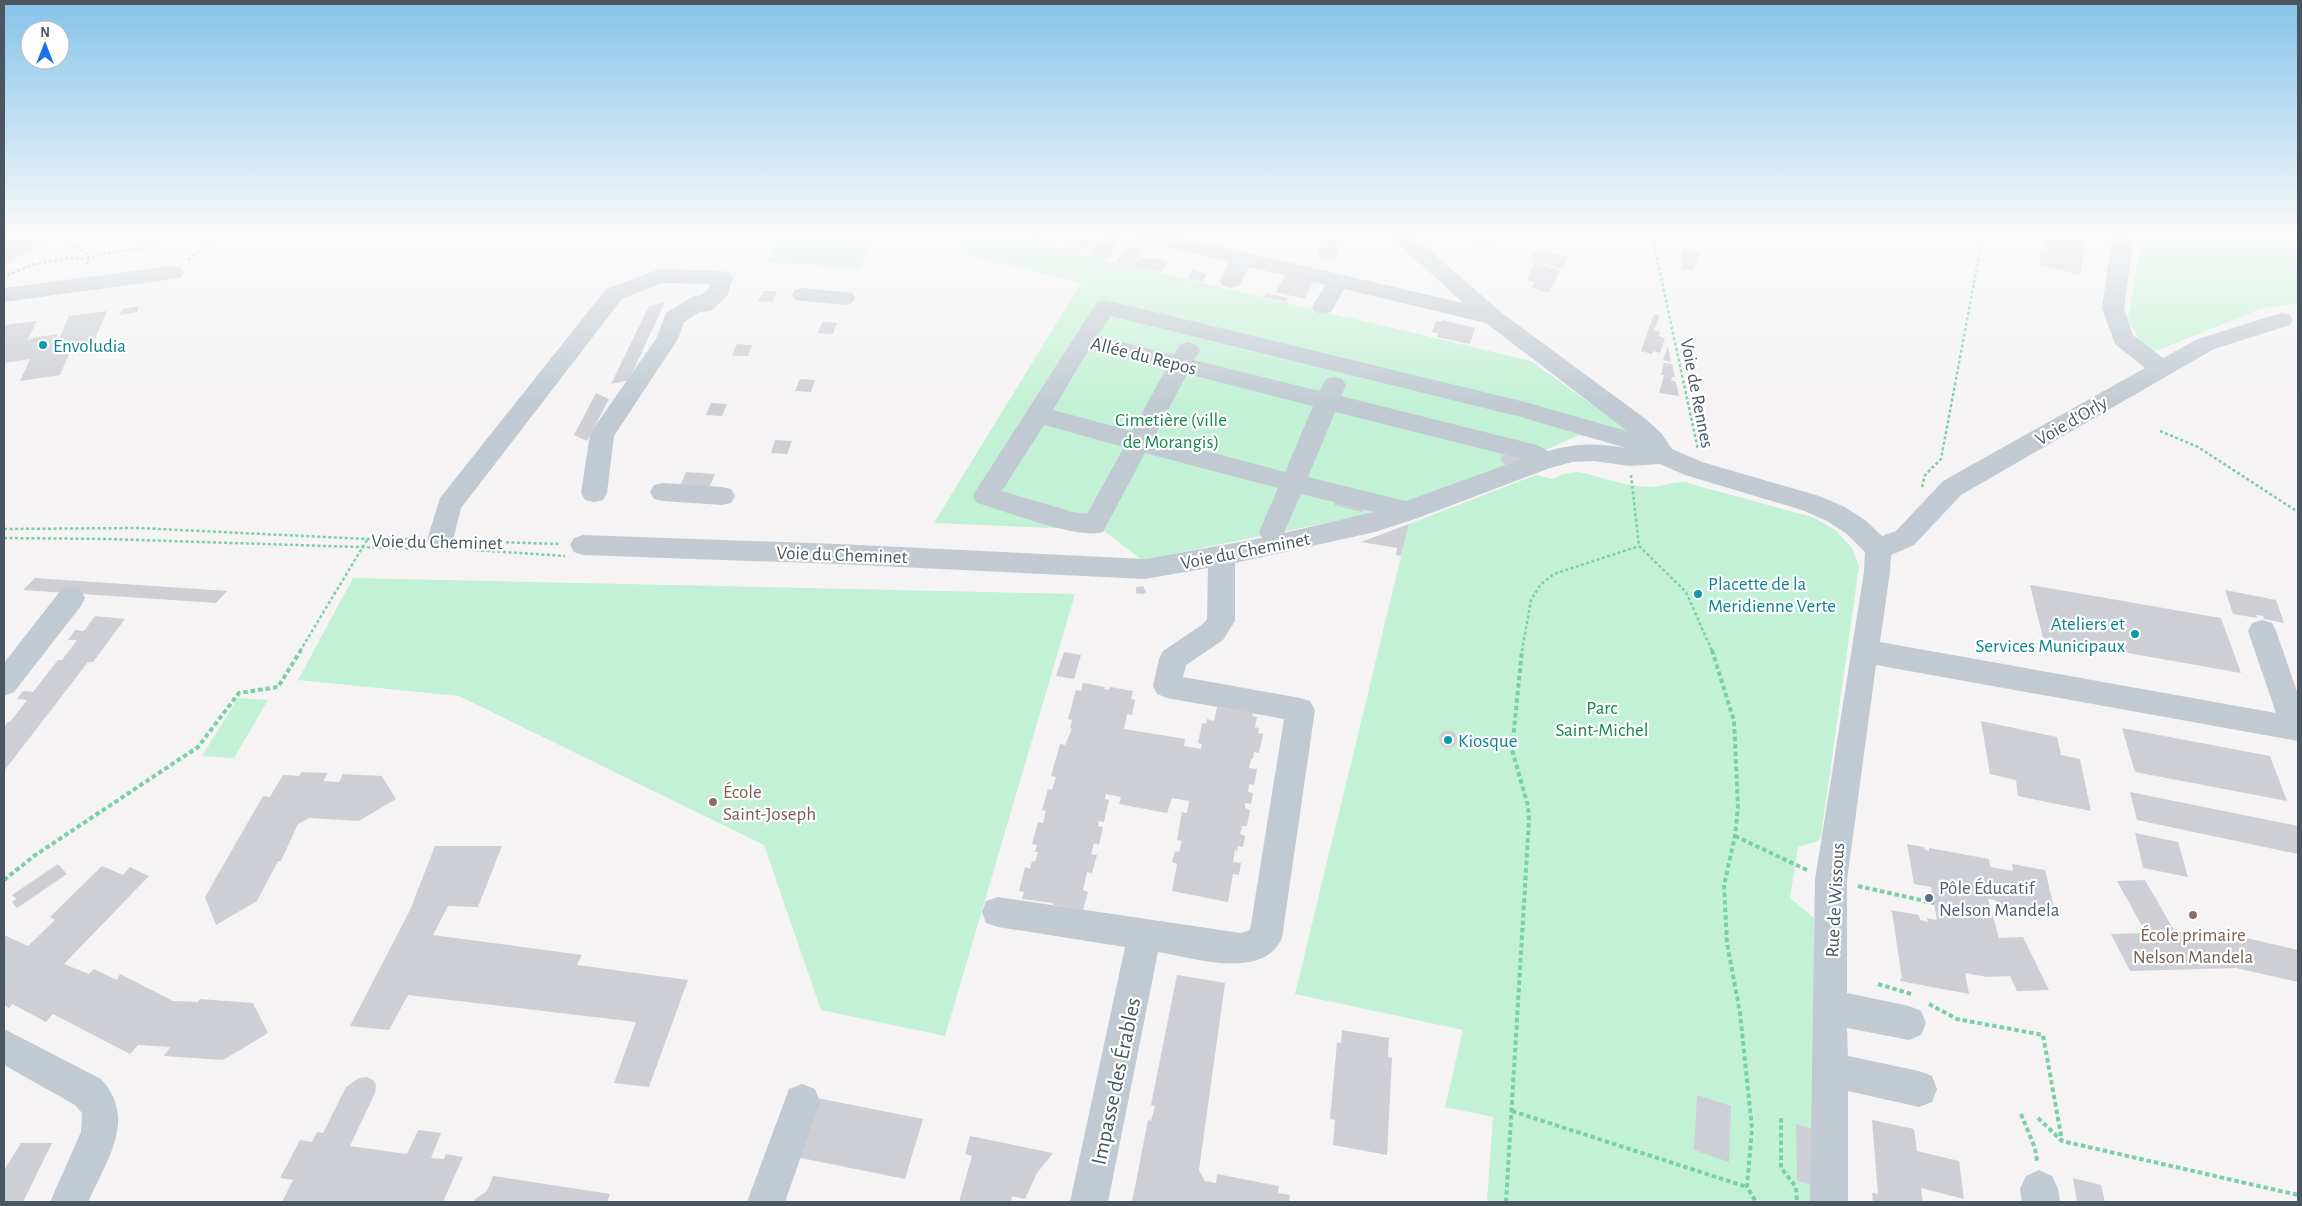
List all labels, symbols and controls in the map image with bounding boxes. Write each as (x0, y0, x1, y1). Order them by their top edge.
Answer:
north arrow (20, 20, 70, 70)
text: N (40, 26, 50, 40)
street label: Allée du Repos (1089, 334, 1198, 379)
place label: Envoludia (53, 337, 126, 356)
street label: Voie de Rennes (1677, 337, 1716, 450)
marker: Envoludia (37, 339, 49, 351)
street label: Voie d'Orly (2033, 393, 2111, 449)
park label: Cimetière (ville de Morangis) (1115, 411, 1227, 452)
street label: Voie du Cheminet (1179, 530, 1312, 573)
street label: Voie du Cheminet (371, 532, 503, 553)
street label: Voie du Cheminet (776, 544, 908, 567)
place label: Placette de la Meridienne Verte (1708, 575, 1836, 616)
marker: Placette de la Meridienne Verte (1692, 588, 1704, 600)
place label: Ateliers et Services Municipaux (1976, 615, 2125, 656)
marker: Ateliers et Services Municipaux (2129, 628, 2141, 640)
park label: Parc Saint-Michel (1555, 699, 1649, 740)
place label: Kiosque (1458, 732, 1517, 751)
marker: Kiosque (1442, 734, 1454, 746)
place label: École Saint-Joseph (723, 781, 816, 824)
marker: École Saint-Joseph (707, 796, 719, 808)
street label: Rue de Wissous (1823, 842, 1848, 958)
place label: Pôle Éducatif Nelson Mandela (1939, 877, 2060, 920)
marker: Pôle Éducatif Nelson Mandela (1923, 892, 1935, 904)
marker: École primaire Nelson Mandela (2187, 909, 2199, 921)
place label: École primaire Nelson Mandela (2133, 924, 2253, 967)
street label: Impasse des Érables (1087, 995, 1144, 1167)

